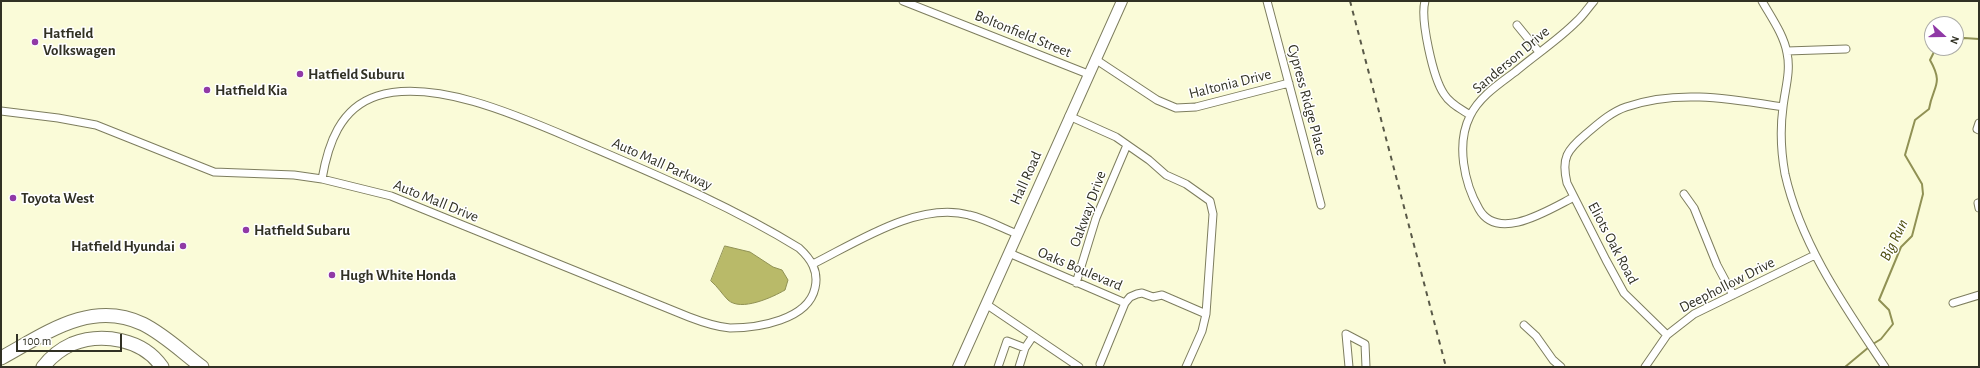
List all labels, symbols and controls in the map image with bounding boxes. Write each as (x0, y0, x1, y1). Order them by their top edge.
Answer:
street label: Boltonfield Street (972, 6, 1074, 62)
north arrow (1924, 16, 1964, 56)
street label: Sanderson Drive (1469, 23, 1553, 97)
place label: Hatfield Volkswagen (43, 24, 116, 59)
text: N (1948, 35, 1961, 46)
marker: Hatfield Volkswagen (30, 37, 40, 47)
street label: Cypress Ridge Place (1284, 42, 1330, 158)
place label: Hatfield Suburu (308, 65, 405, 83)
street label: Haltonia Drive (1187, 65, 1273, 103)
marker: Hatfield Suburu (295, 69, 305, 79)
place label: Hatfield Kia (215, 81, 287, 99)
marker: Hatfield Kia (202, 85, 212, 95)
street label: Auto Mall Parkway (609, 134, 715, 194)
street label: Hall Road (1006, 148, 1046, 208)
street label: Oakway Drive (1066, 168, 1110, 250)
street label: Auto Mall Drive (391, 176, 481, 226)
place label: Toyota West (21, 189, 94, 207)
marker: Toyota West (8, 193, 18, 203)
street label: Eliots Oak Road (1584, 199, 1642, 287)
water label: Big Run (1876, 216, 1912, 264)
place label: Hatfield Subaru (254, 221, 350, 239)
marker: Hatfield Subaru (241, 225, 251, 235)
place label: Hatfield Hyundai (71, 237, 175, 255)
marker: Hatfield Hyundai (178, 241, 188, 251)
street label: Oaks Boulevard (1035, 243, 1125, 295)
street label: Deephollow Drive (1676, 253, 1778, 317)
place label: Hugh White Honda (340, 266, 456, 284)
marker: Hugh White Honda (327, 270, 337, 280)
scale bar (18, 326, 124, 352)
text: 100 m (23, 335, 51, 347)

